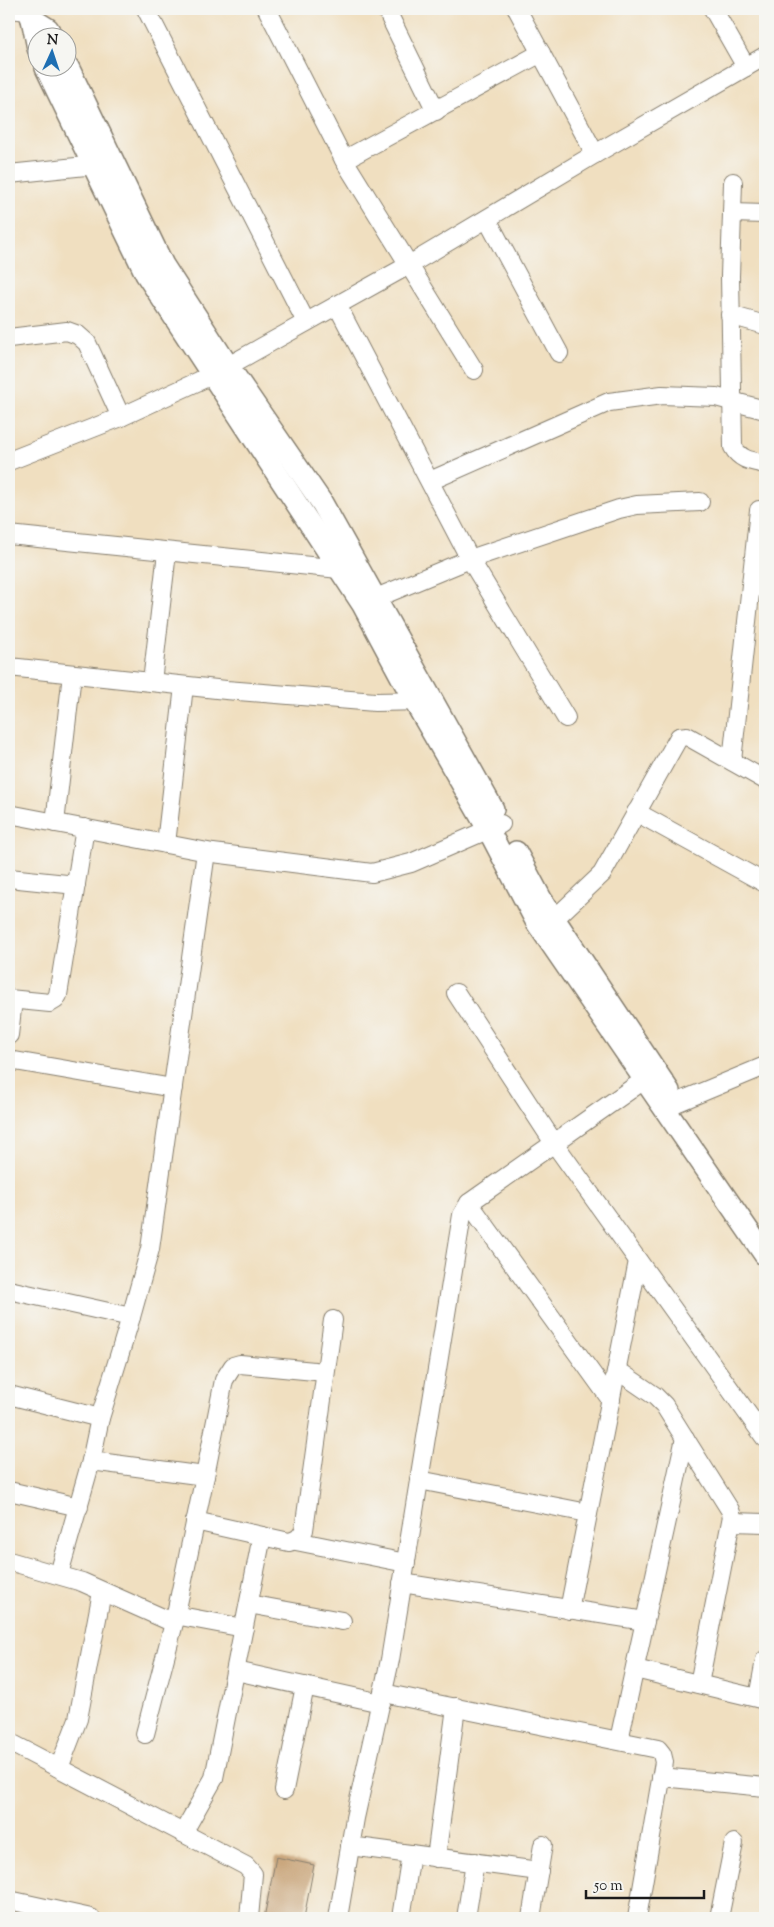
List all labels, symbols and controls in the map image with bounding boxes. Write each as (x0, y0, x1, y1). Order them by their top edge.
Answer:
north arrow (28, 28, 78, 78)
text: N (46, 31, 59, 51)
scale bar (586, 1867, 704, 1899)
text: 50 m (593, 1876, 623, 1897)

